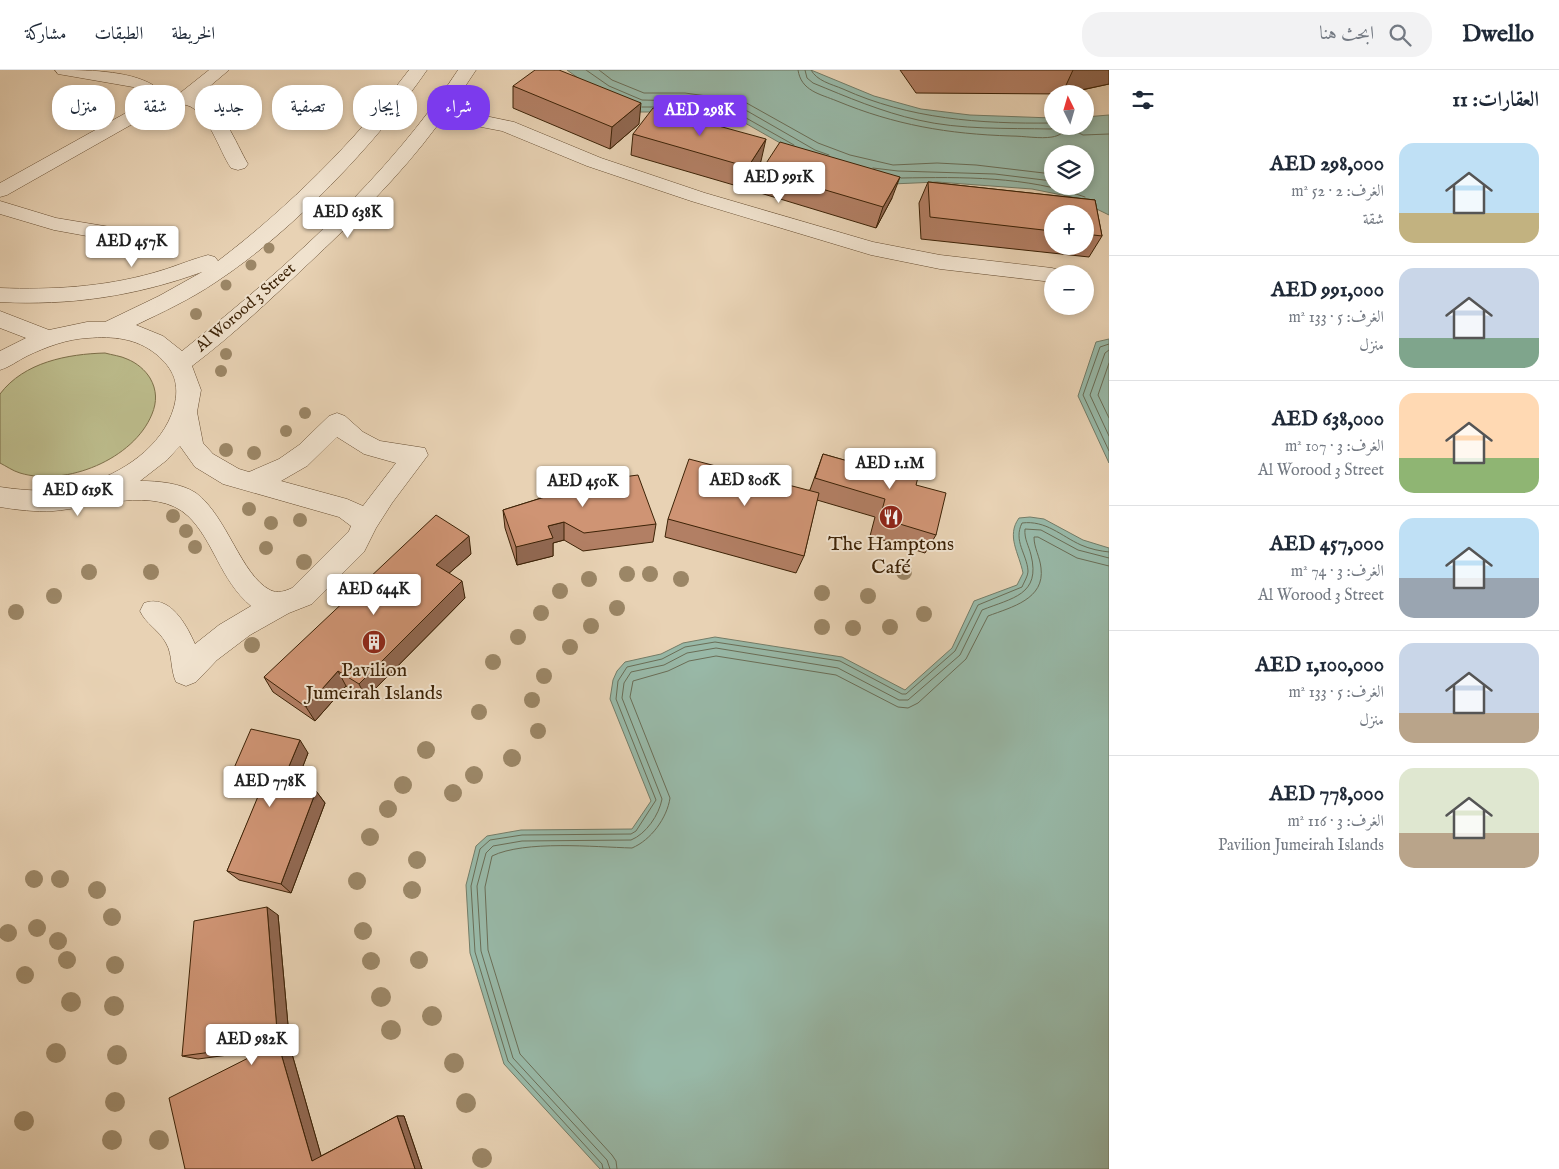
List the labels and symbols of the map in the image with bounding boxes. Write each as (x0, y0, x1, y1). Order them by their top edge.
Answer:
north arrow (1044, 85, 1094, 135)
pin: AED 298K (648, 94, 752, 137)
pin: AED 991K (727, 162, 831, 204)
pin: AED 638K (296, 196, 400, 239)
pin: AED 457K (80, 226, 184, 268)
street label: Al Worood 3 Street (191, 259, 301, 358)
pin: AED 1.1M (838, 448, 942, 490)
pin: AED 806K (693, 464, 797, 507)
pin: AED 450K (531, 466, 635, 508)
pin: AED 619K (26, 474, 130, 517)
restaurant icon: The Hamptons Café (878, 504, 904, 530)
place label: The Hamptons Café (828, 532, 954, 580)
pin: AED 644K (322, 574, 426, 616)
building icon: Pavilion Jumeirah Islands (361, 629, 387, 655)
place label: Pavilion Jumeirah Islands (303, 658, 443, 706)
pin: AED 778K (218, 766, 322, 808)
pin: AED 982K (200, 1024, 304, 1066)

